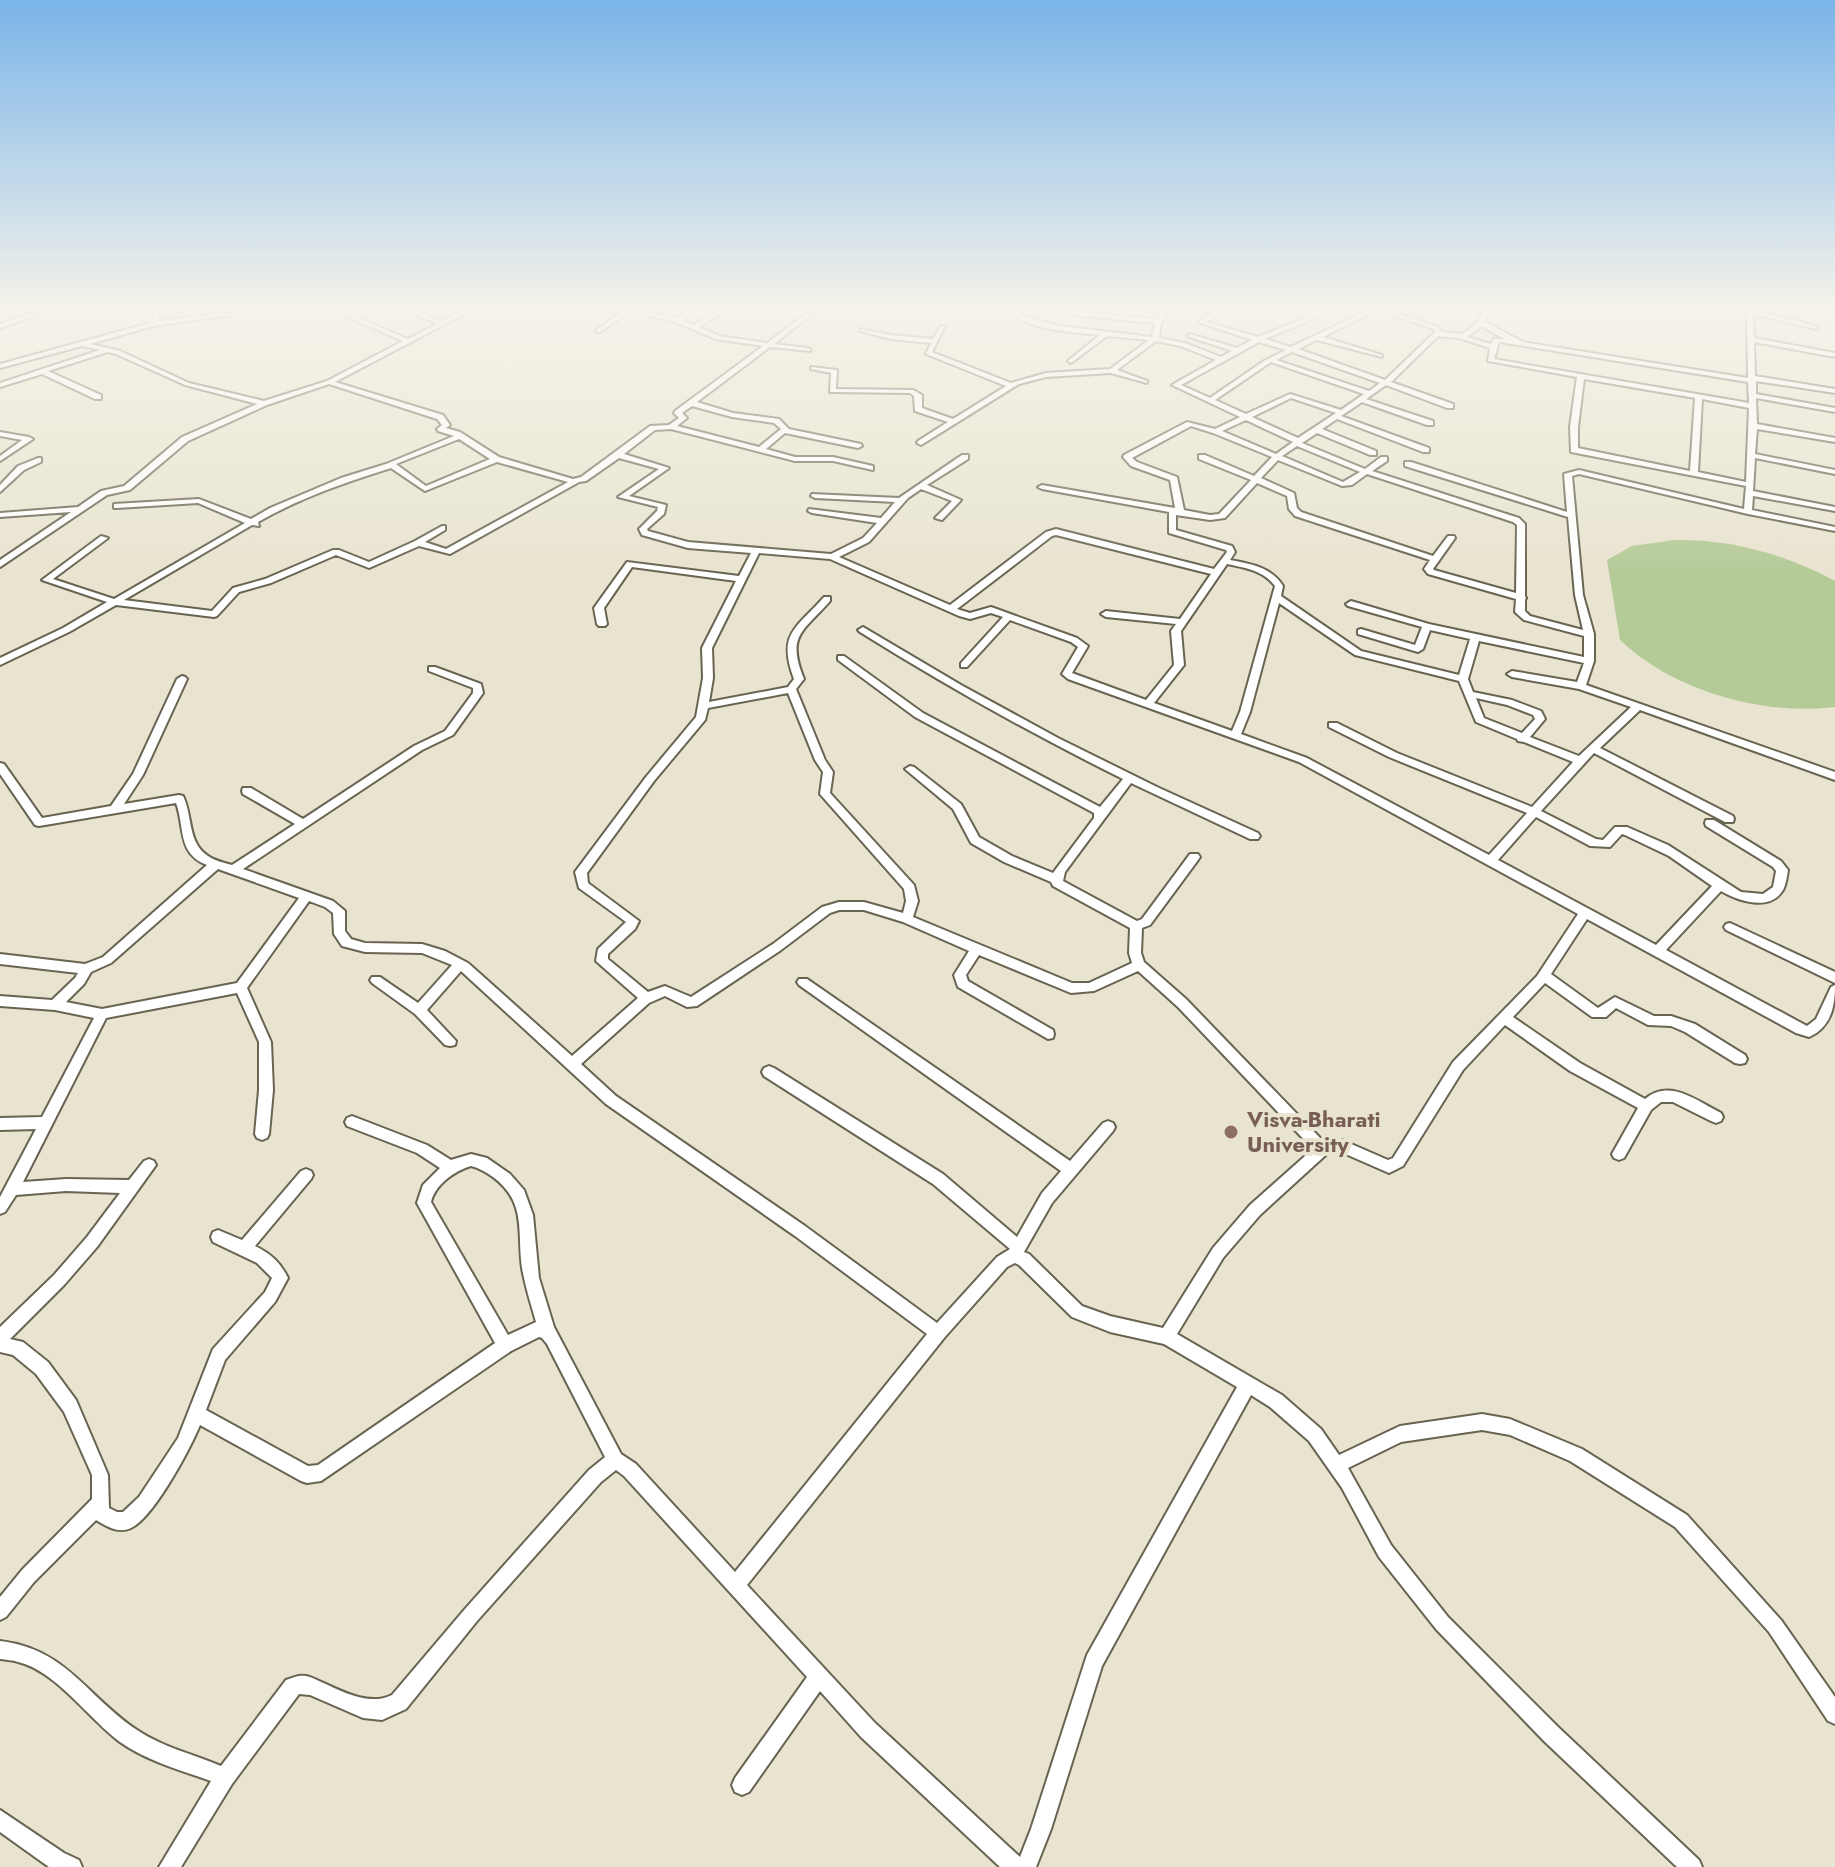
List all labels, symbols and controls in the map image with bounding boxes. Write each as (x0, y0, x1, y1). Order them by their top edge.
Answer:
place label: Visva-Bharati University (1246, 1103, 1380, 1160)
marker: Visva-Bharati University (1222, 1123, 1240, 1141)

